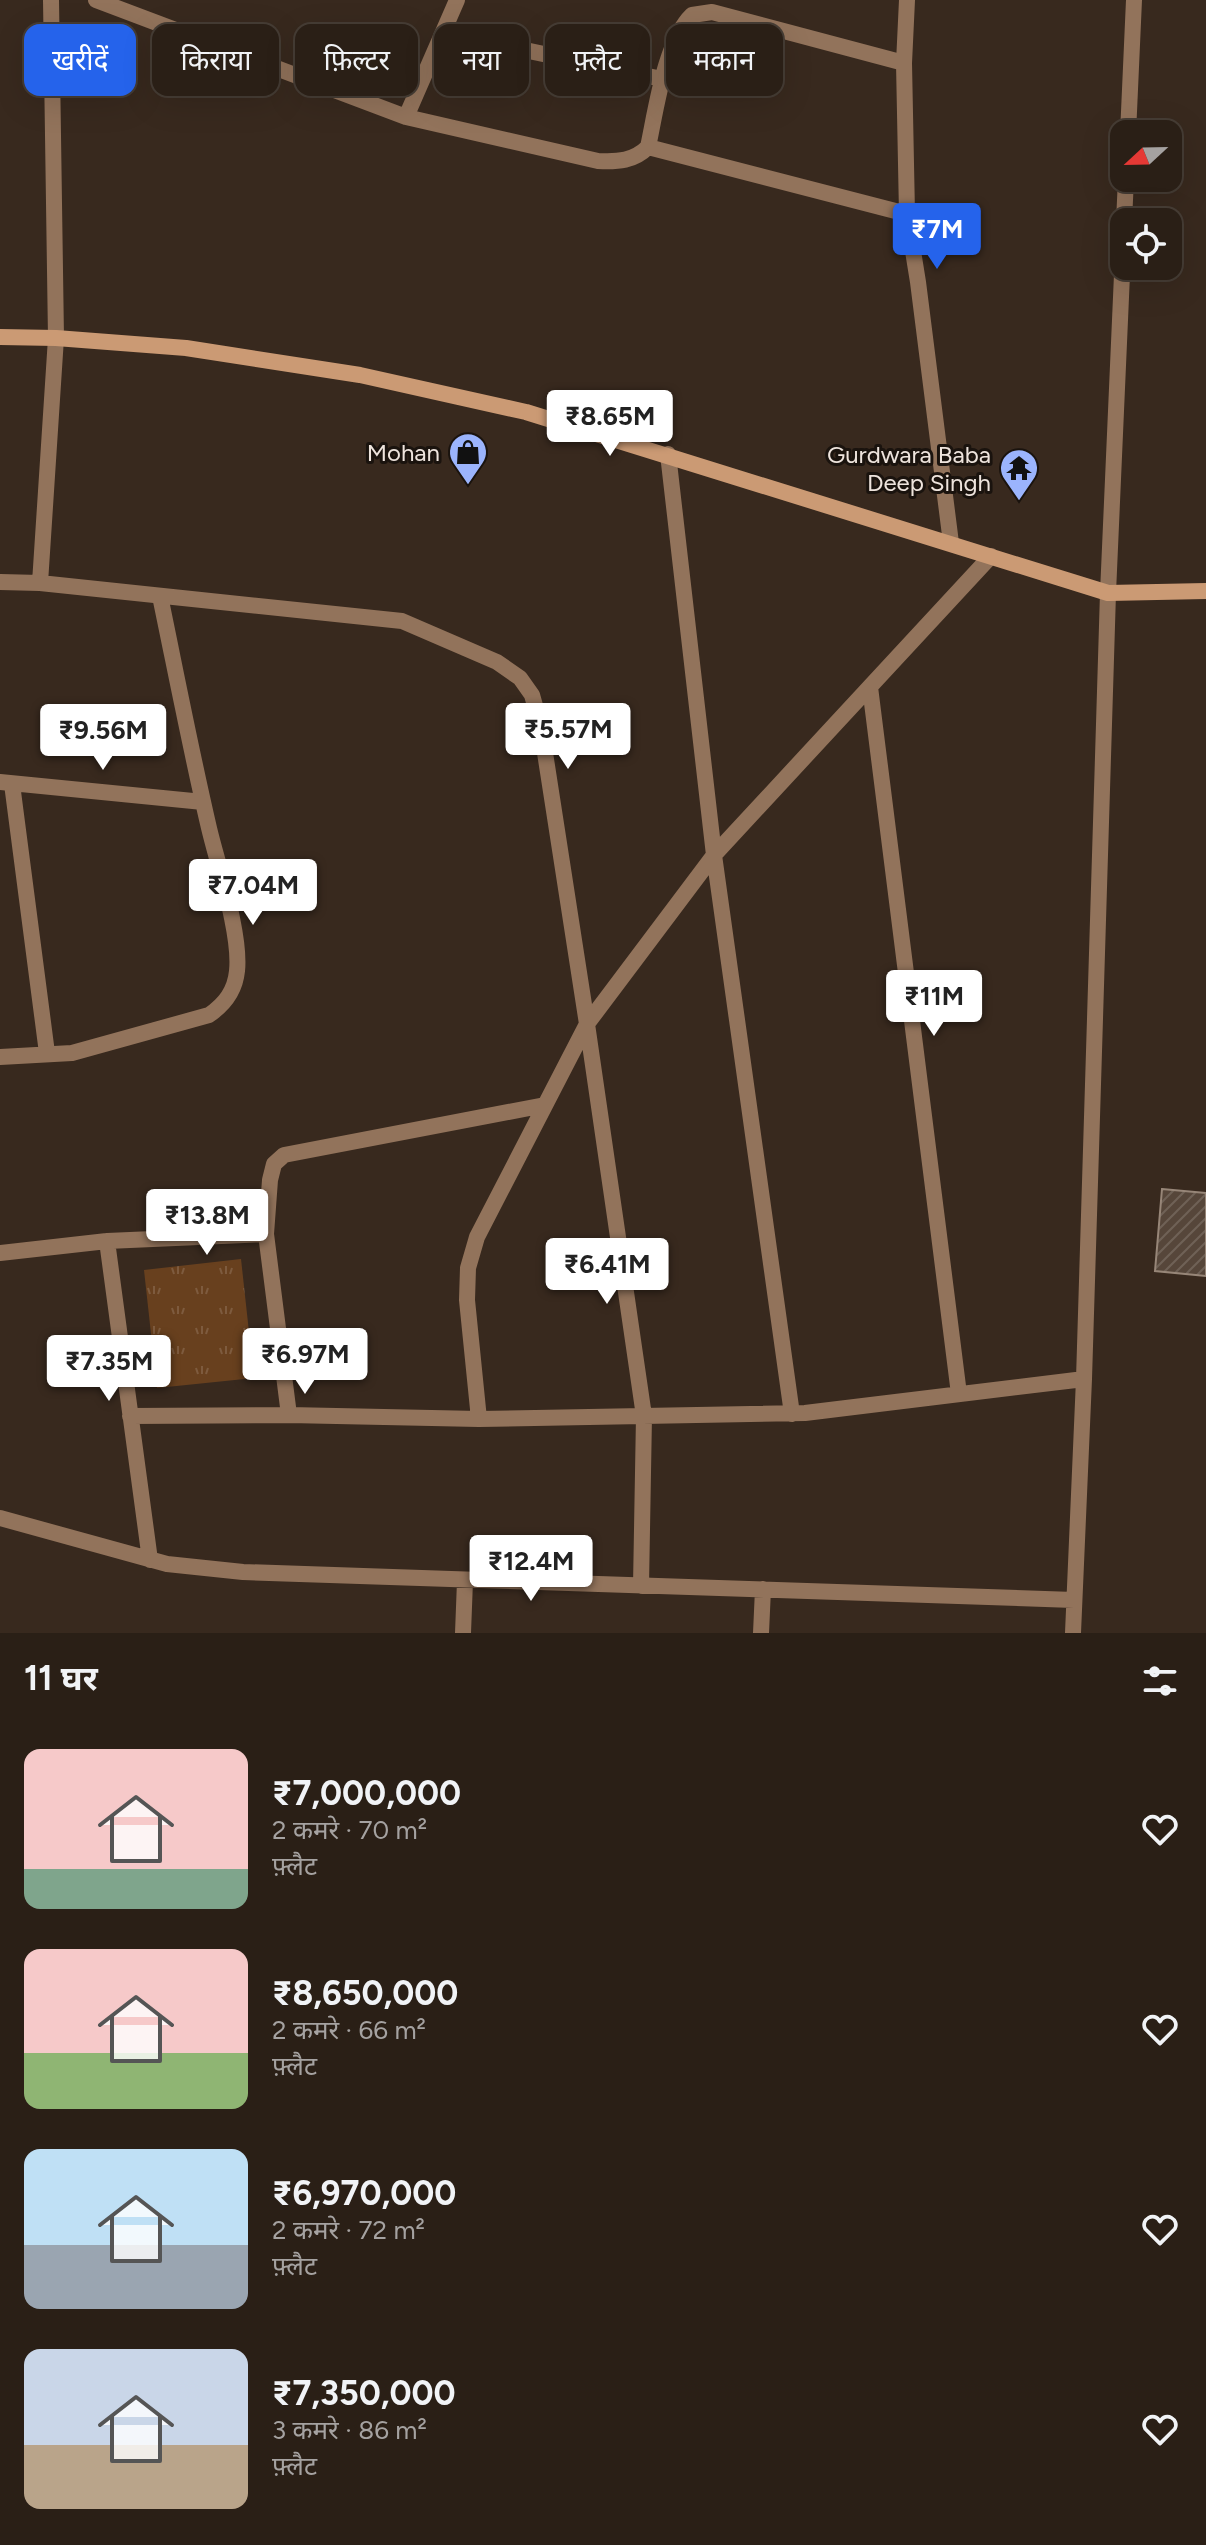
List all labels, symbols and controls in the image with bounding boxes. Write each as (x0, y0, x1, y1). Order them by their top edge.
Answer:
chip: खरीदें (24, 24, 136, 96)
chip: किराया (152, 24, 279, 96)
chip: फ़िल्टर (295, 24, 418, 96)
chip: नया (434, 24, 529, 96)
chip: फ़्लैट (545, 24, 650, 96)
chip: मकान (666, 24, 783, 96)
north arrow (1110, 120, 1182, 192)
map controls (1110, 120, 1182, 280)
pin: ₹7M (898, 203, 976, 271)
button: locate (1110, 208, 1182, 280)
text: ₹7M (911, 213, 963, 245)
pin: ₹8.65M (545, 390, 675, 458)
text: ₹8.65M (565, 400, 655, 432)
shop icon: Mohan (447, 431, 489, 486)
place label: Mohan (367, 438, 440, 467)
place label: Gurdwara Baba Deep Singh (827, 440, 991, 497)
temple icon: Gurdwara Baba Deep Singh (998, 447, 1040, 502)
pin: ₹5.57M (503, 703, 633, 771)
pin: ₹9.56M (38, 704, 168, 772)
text: ₹5.57M (524, 713, 613, 745)
text: ₹9.56M (58, 714, 148, 746)
pin: ₹7.04M (188, 859, 318, 927)
text: ₹7.04M (207, 869, 299, 901)
pin: ₹11M (887, 970, 981, 1038)
text: ₹11M (904, 980, 964, 1012)
pin: ₹13.8M (142, 1189, 272, 1257)
text: ₹13.8M (164, 1199, 250, 1231)
pin: ₹6.41M (542, 1238, 672, 1306)
text: ₹6.41M (564, 1248, 650, 1280)
pin: ₹6.97M (240, 1328, 370, 1396)
pin: ₹7.35M (44, 1335, 174, 1403)
text: ₹6.97M (261, 1338, 349, 1370)
text: ₹7.35M (65, 1345, 153, 1377)
pin: ₹12.4M (466, 1535, 596, 1603)
text: ₹12.4M (488, 1545, 574, 1577)
text: 11 घर (24, 1658, 98, 1699)
icon: filters (1138, 1659, 1182, 1703)
text: ₹7,000,000 (272, 1773, 461, 1814)
icon: home (88, 1781, 184, 1877)
icon: heart (1138, 1807, 1182, 1851)
text: 2 कमरे · 70 m² (272, 1814, 427, 1846)
text: फ़्लैट (272, 1850, 317, 1882)
text: ₹8,650,000 (272, 1973, 458, 2014)
icon: home (88, 1981, 184, 2077)
icon: heart (1138, 2007, 1182, 2051)
text: 2 कमरे · 66 m² (272, 2014, 426, 2046)
text: फ़्लैट (272, 2050, 317, 2082)
text: ₹6,970,000 (272, 2173, 456, 2214)
icon: home (88, 2181, 184, 2277)
icon: heart (1138, 2207, 1182, 2251)
text: 2 कमरे · 72 m² (272, 2214, 425, 2246)
text: फ़्लैट (272, 2250, 317, 2282)
text: ₹7,350,000 (272, 2373, 456, 2414)
icon: home (88, 2381, 184, 2477)
icon: heart (1138, 2407, 1182, 2451)
text: 3 कमरे · 86 m² (272, 2414, 427, 2446)
text: फ़्लैट (272, 2450, 317, 2482)

